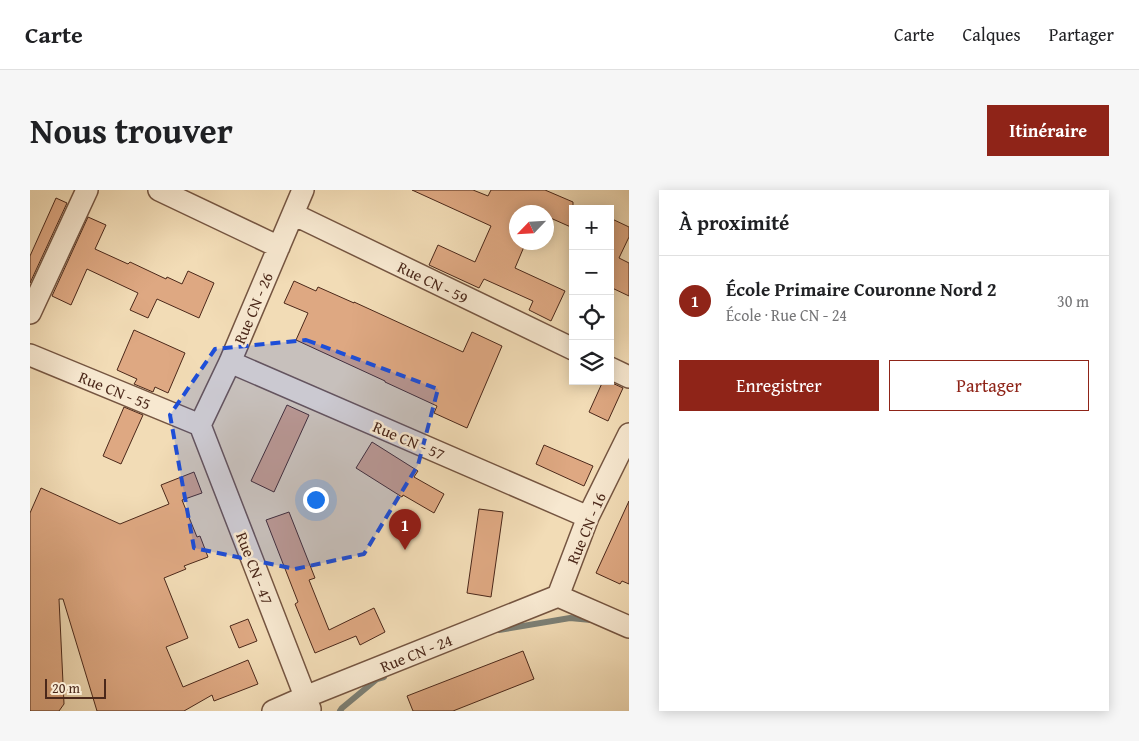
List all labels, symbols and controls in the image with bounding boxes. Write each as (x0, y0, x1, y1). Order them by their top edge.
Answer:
text: Carte (25, 17, 83, 52)
text: Carte (894, 21, 935, 48)
text: Calques (963, 21, 1021, 48)
text: Partager (1049, 21, 1114, 48)
text: Nous trouver (30, 105, 233, 156)
button: Itinéraire (987, 105, 1109, 156)
north arrow (509, 205, 554, 250)
map controls (569, 205, 614, 385)
button: + (569, 205, 614, 250)
text: À proximité (679, 207, 789, 238)
button: − (569, 250, 614, 295)
street label: Rue CN - 59 (394, 255, 473, 310)
street label: Rue CN - 26 (227, 268, 279, 348)
text: École Primaire Couronne Nord 2 (726, 275, 997, 303)
text: 1 (691, 289, 699, 313)
text: 30 m (1057, 289, 1089, 313)
button: locate (569, 295, 614, 340)
text: École · Rue CN - 24 (726, 303, 847, 327)
button: layers (569, 340, 614, 385)
button: Enregistrer (679, 360, 879, 411)
button: Partager (889, 360, 1089, 411)
street label: Rue CN - 55 (75, 365, 155, 415)
street label: Rue CN - 57 (369, 414, 449, 466)
your location (303, 487, 329, 513)
street label: Rue CN - 16 (560, 488, 612, 568)
pin: 1 (389, 509, 421, 550)
street label: Rue CN - 47 (230, 528, 280, 608)
street label: Rue CN - 24 (376, 628, 456, 678)
scale bar (45, 676, 106, 699)
text: 20 m (52, 678, 80, 698)

